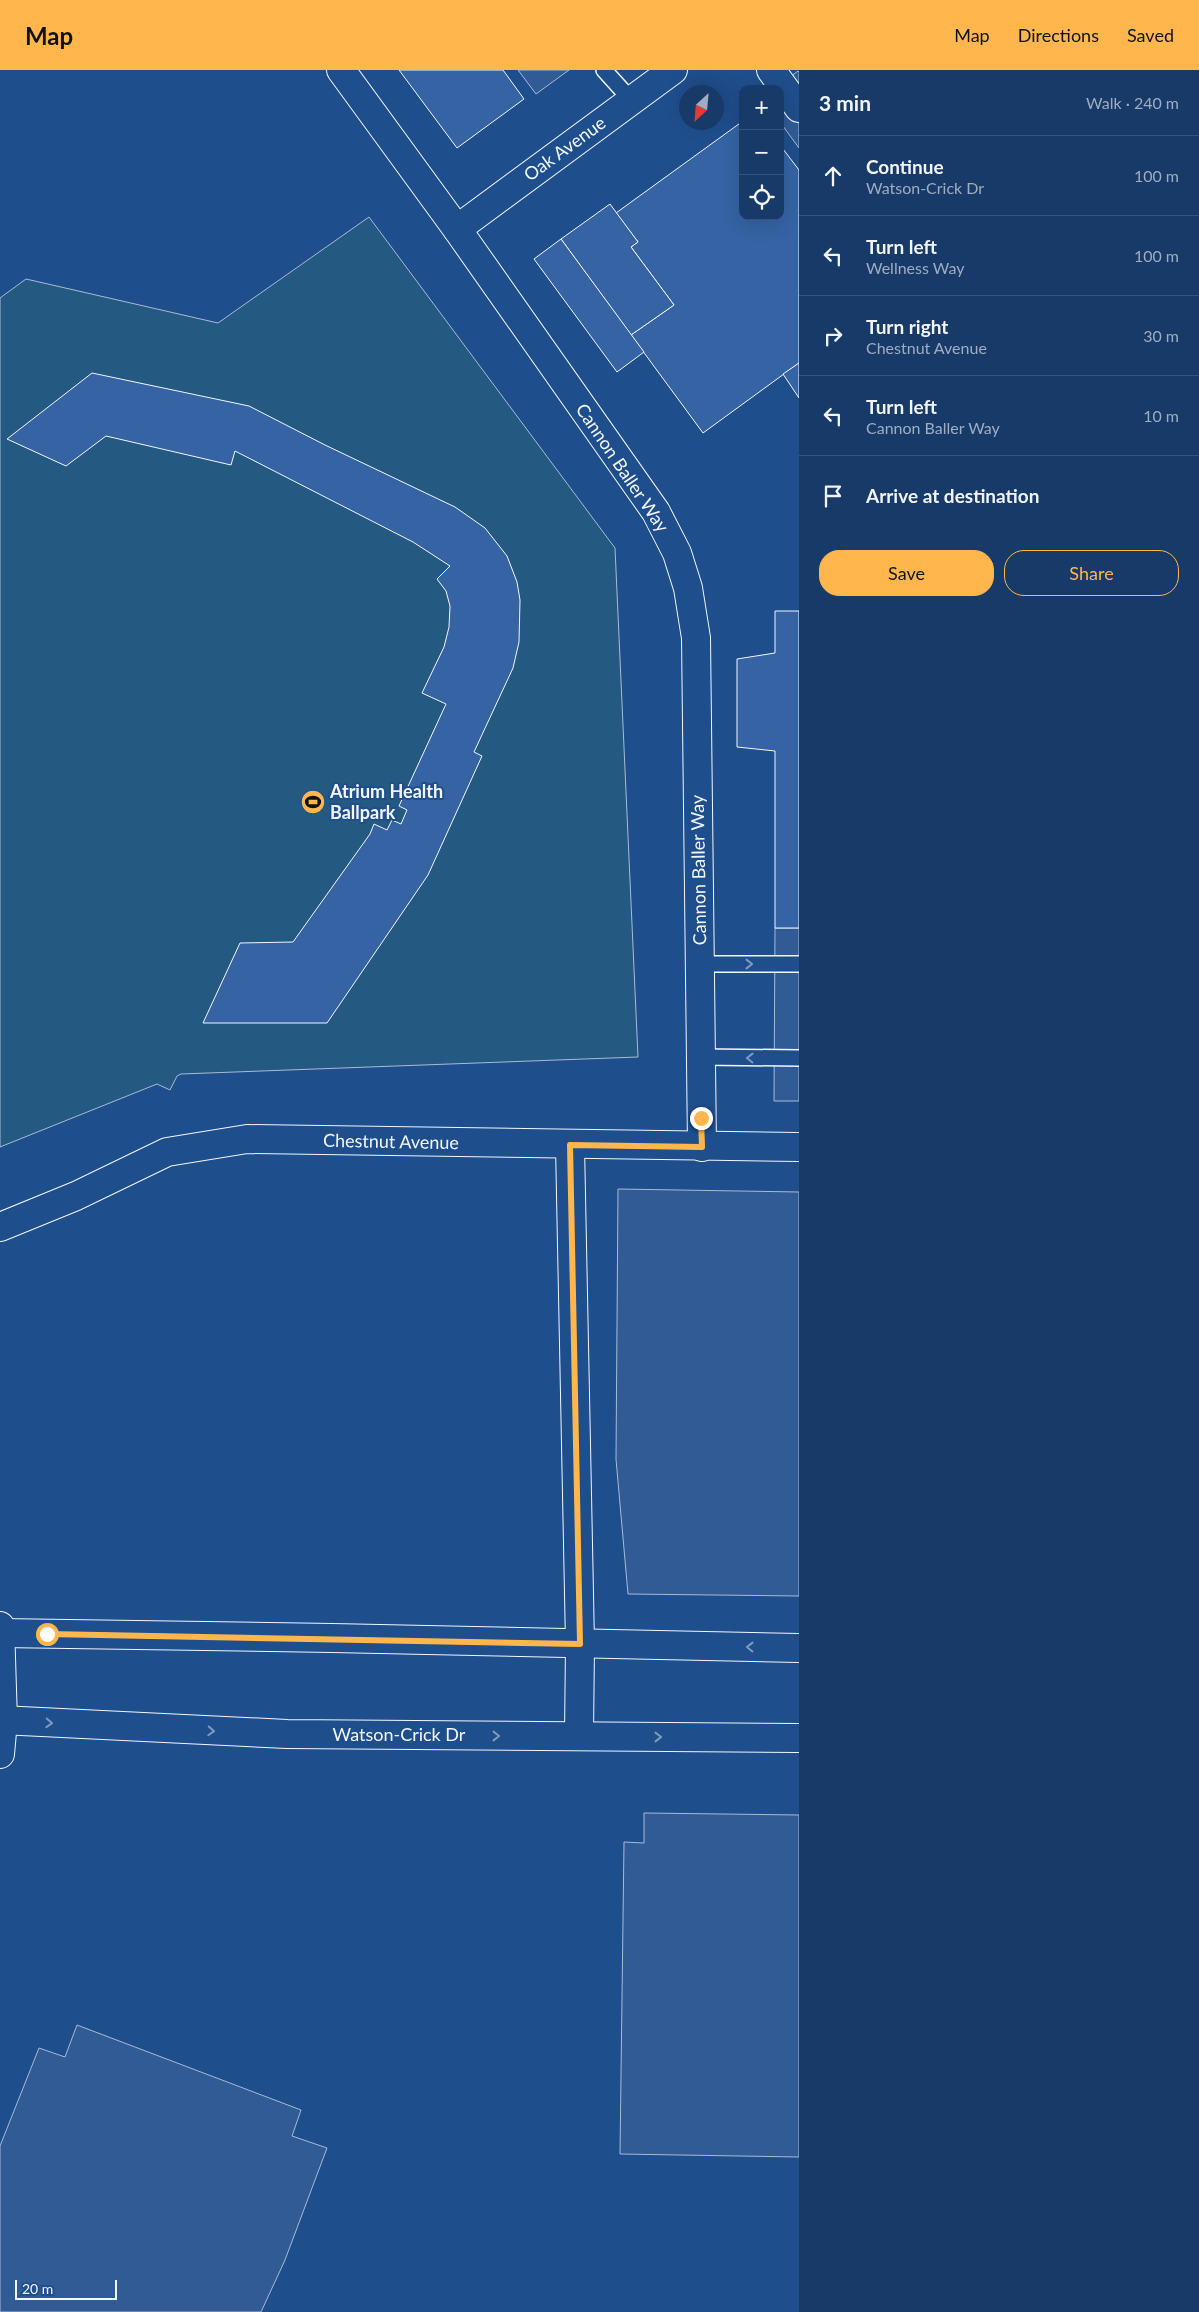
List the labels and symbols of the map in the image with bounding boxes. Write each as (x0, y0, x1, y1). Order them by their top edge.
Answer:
north arrow (679, 85, 724, 130)
street label: Oak Avenue (519, 111, 610, 185)
street label: Cannon Baller Way (572, 399, 674, 537)
place label: Atrium Health Ballpark (329, 780, 443, 823)
sports icon: Atrium Health Ballpark (300, 789, 326, 815)
street label: Cannon Baller Way (686, 794, 710, 945)
one-way arrow (745, 959, 753, 969)
one-way arrow (746, 1053, 754, 1063)
route end (690, 1107, 713, 1130)
street label: Chestnut Avenue (323, 1129, 459, 1153)
route start (36, 1623, 59, 1646)
one-way arrow (746, 1642, 754, 1653)
one-way arrow (45, 1718, 53, 1728)
street label: Watson-Crick Dr (333, 1723, 466, 1745)
one-way arrow (207, 1725, 215, 1736)
one-way arrow (492, 1731, 500, 1741)
one-way arrow (655, 1732, 663, 1742)
scale bar (15, 2277, 118, 2300)

